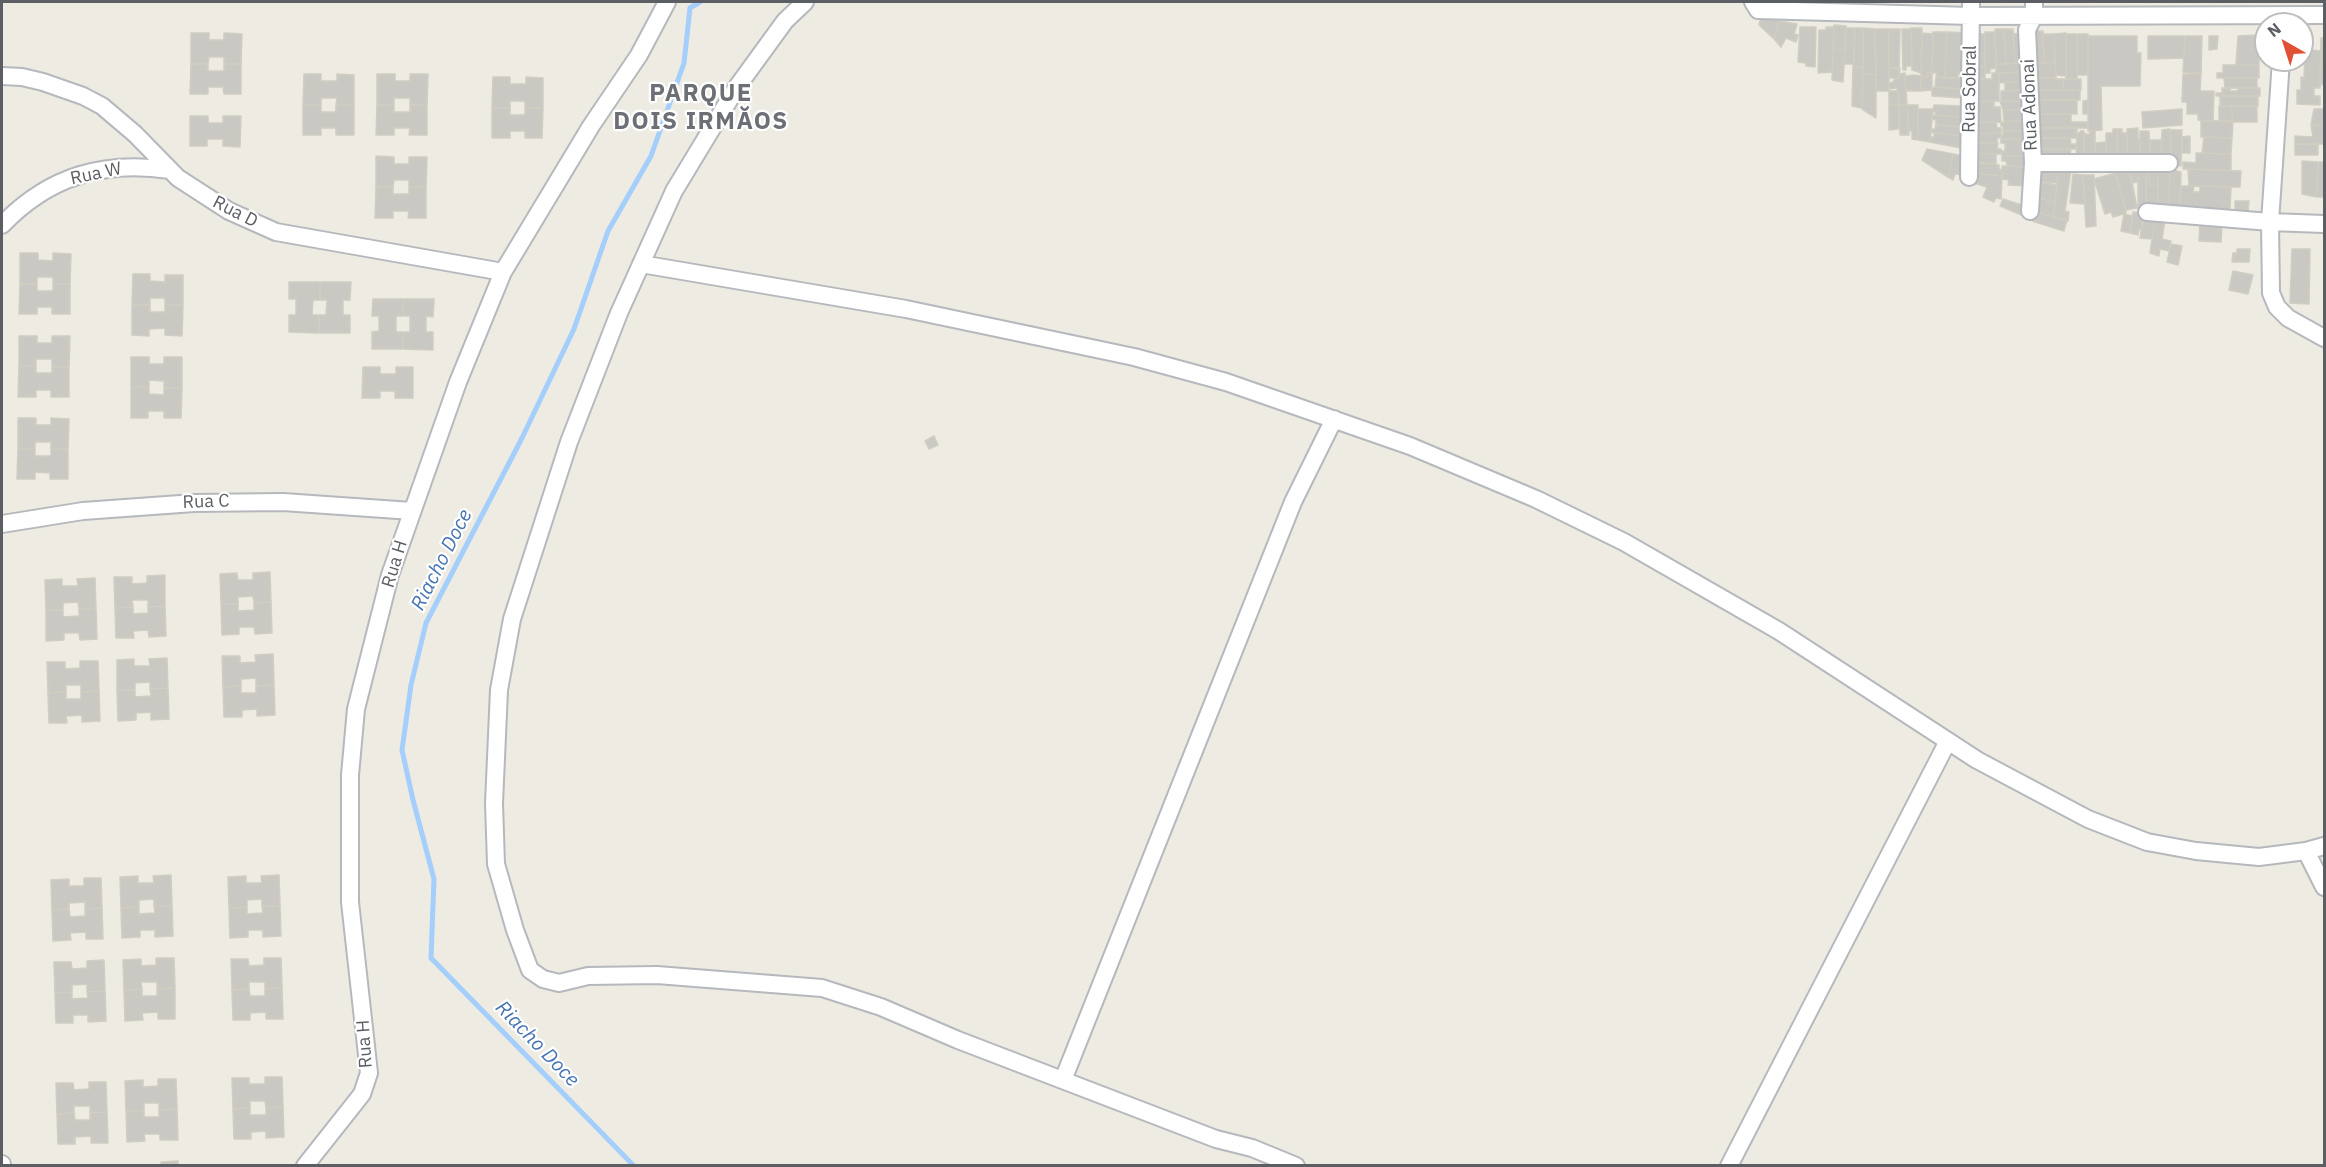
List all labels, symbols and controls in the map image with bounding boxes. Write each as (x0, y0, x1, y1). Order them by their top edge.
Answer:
north arrow (2254, 12, 2314, 72)
text: N (2263, 18, 2285, 41)
street label: Rua Sobral (1958, 45, 1982, 133)
street label: Rua Adonai (2018, 59, 2042, 151)
district label: PARQUE DOIS IRMĂOS (613, 80, 789, 136)
street label: Rua W (68, 158, 124, 190)
street label: Rua D (209, 192, 261, 232)
street label: Rua C (182, 490, 230, 514)
water label: Riacho Doce (406, 506, 478, 614)
street label: Rua H (378, 538, 412, 590)
water label: Riacho Doce (490, 996, 584, 1092)
street label: Rua H (353, 1019, 377, 1069)

